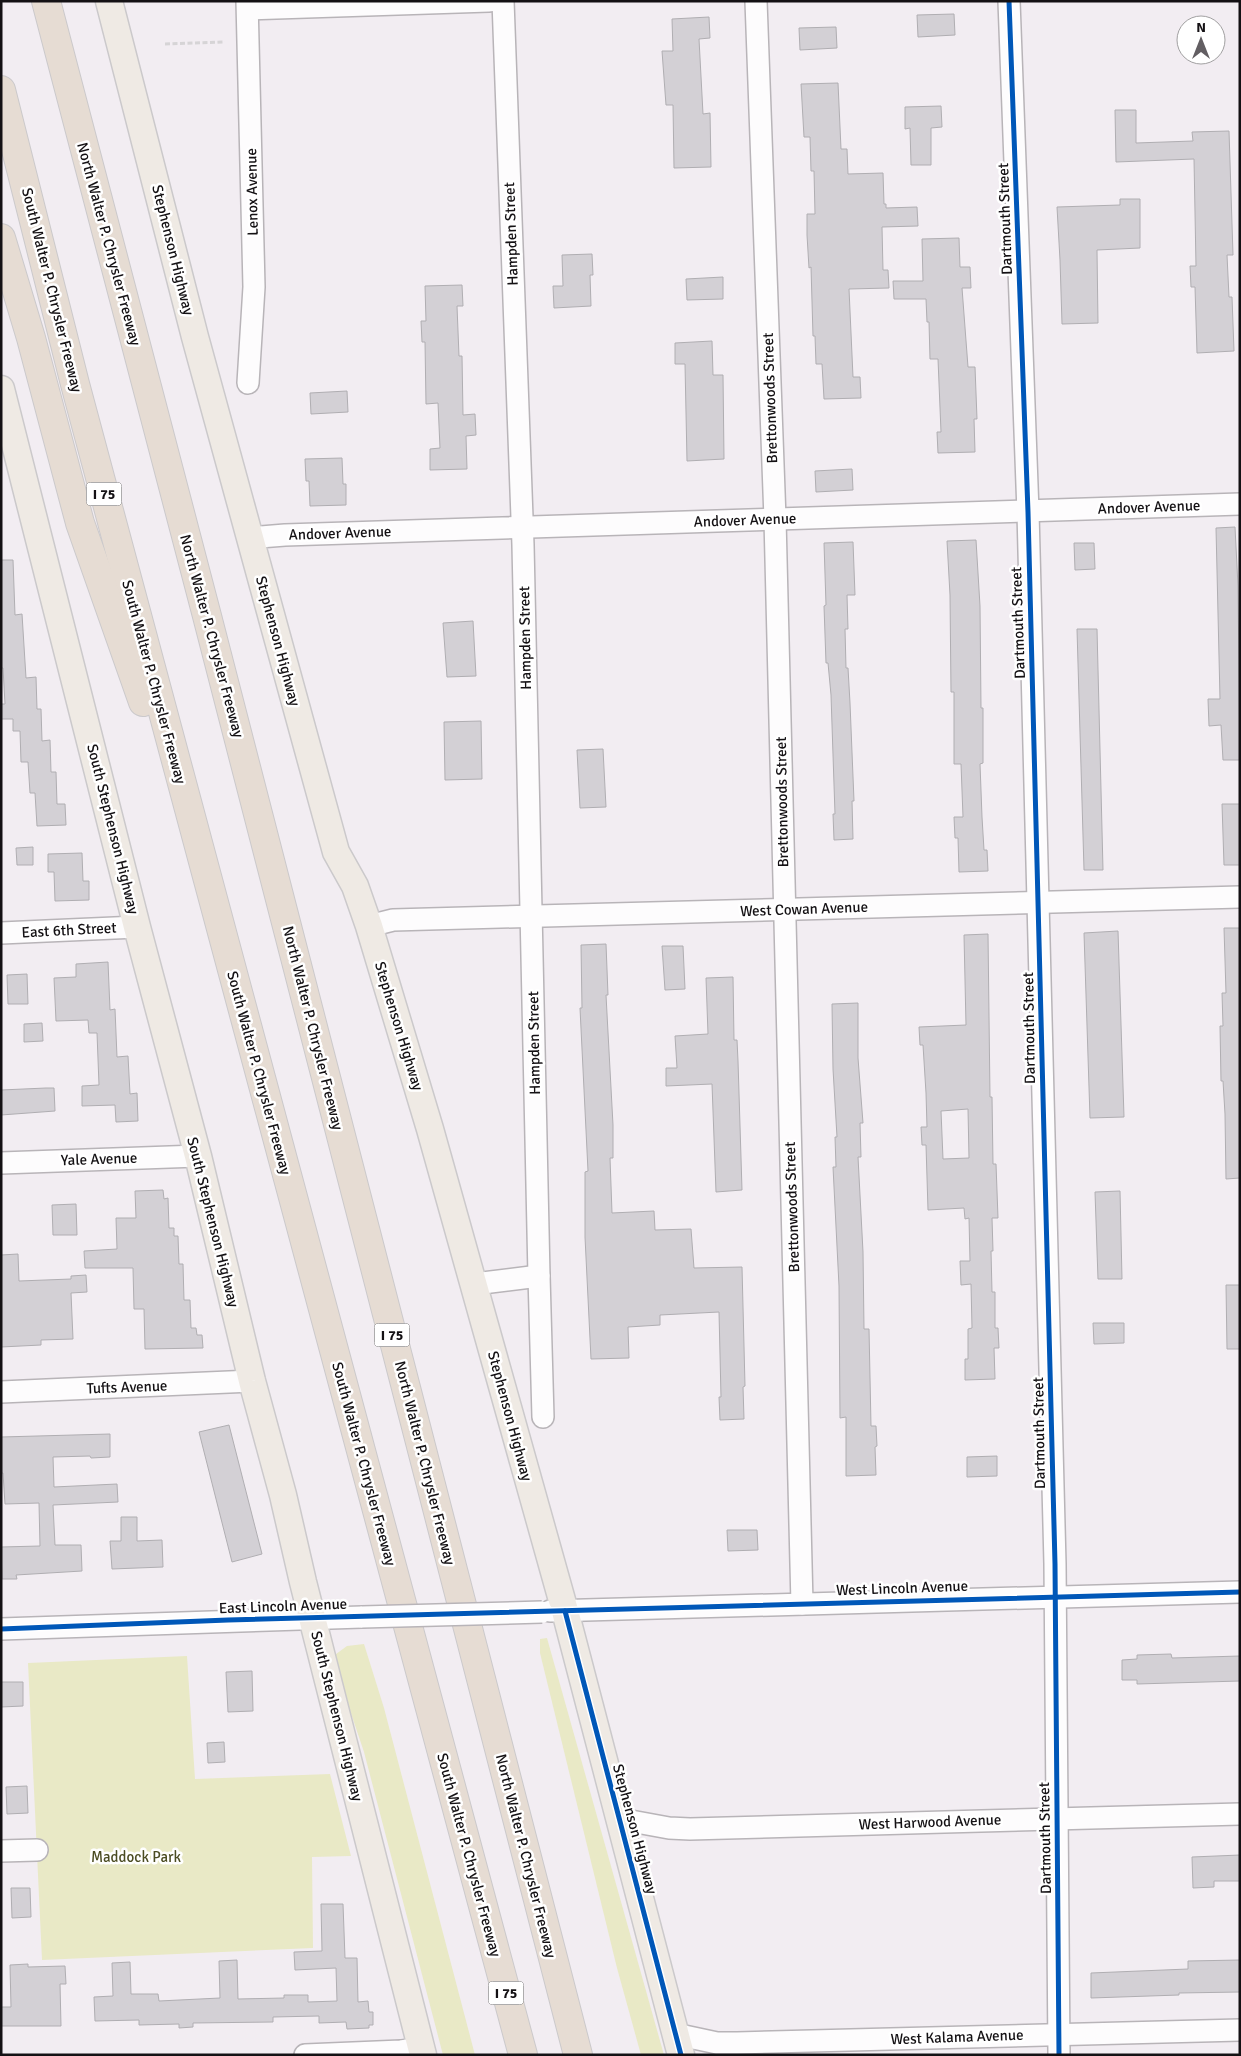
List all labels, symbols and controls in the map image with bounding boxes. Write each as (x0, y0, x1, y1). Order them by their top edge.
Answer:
north arrow (1176, 15, 1226, 65)
text: N (1196, 19, 1206, 36)
street label: North Walter P. Chrysler Freeway (73, 140, 145, 348)
street label: Lenox Avenue (242, 148, 262, 236)
street label: Dartmouth Street (994, 163, 1016, 275)
street label: Hampden Street (500, 182, 522, 286)
street label: Stephenson Highway (148, 183, 198, 317)
street label: South Walter P. Chrysler Freeway (18, 186, 86, 394)
street label: Brettonwoods Street (759, 332, 781, 464)
road number: I 75 (86, 482, 122, 506)
street label: Andover Avenue (1097, 496, 1201, 518)
street label: Andover Avenue (693, 509, 797, 531)
street label: Andover Avenue (288, 522, 392, 544)
street label: North Walter P. Chrysler Freeway (176, 532, 248, 740)
street label: Dartmouth Street (1007, 567, 1029, 679)
street label: Stephenson Highway (252, 574, 304, 708)
street label: South Walter P. Chrysler Freeway (118, 578, 190, 786)
street label: Hampden Street (515, 586, 535, 690)
street label: Brettonwoods Street (772, 736, 792, 868)
street label: South Stephenson Highway (83, 742, 143, 916)
street label: West Cowan Avenue (740, 898, 868, 920)
street label: East 6th Street (21, 919, 117, 941)
street label: North Walter P. Chrysler Freeway (279, 924, 347, 1132)
street label: Stephenson Highway (371, 959, 427, 1093)
street label: South Walter P. Chrysler Freeway (223, 969, 295, 1177)
street label: Dartmouth Street (1019, 972, 1039, 1084)
street label: Hampden Street (524, 991, 544, 1095)
street label: South Stephenson Highway (183, 1135, 243, 1309)
street label: Brettonwoods Street (781, 1141, 803, 1273)
street label: Yale Avenue (60, 1149, 138, 1169)
road number: I 75 (374, 1324, 410, 1346)
street label: Stephenson Highway (484, 1349, 536, 1483)
street label: North Walter P. Chrysler Freeway (391, 1359, 459, 1567)
street label: South Walter P. Chrysler Freeway (328, 1360, 400, 1568)
street label: Tufts Avenue (86, 1377, 168, 1397)
street label: Dartmouth Street (1029, 1377, 1049, 1489)
street label: West Lincoln Avenue (836, 1577, 968, 1599)
street label: East Lincoln Avenue (218, 1595, 348, 1617)
street label: South Stephenson Highway (307, 1629, 367, 1803)
street label: South Walter P. Chrysler Freeway (433, 1751, 505, 1959)
street label: North Walter P. Chrysler Freeway (492, 1752, 560, 1960)
street label: Stephenson Highway (609, 1762, 661, 1896)
street label: Dartmouth Street (1035, 1782, 1055, 1894)
street label: West Harwood Avenue (858, 1811, 1002, 1833)
park label: Maddock Park (91, 1848, 182, 1866)
road number: I 75 (488, 1982, 524, 2005)
street label: West Kalama Avenue (890, 2026, 1024, 2048)

